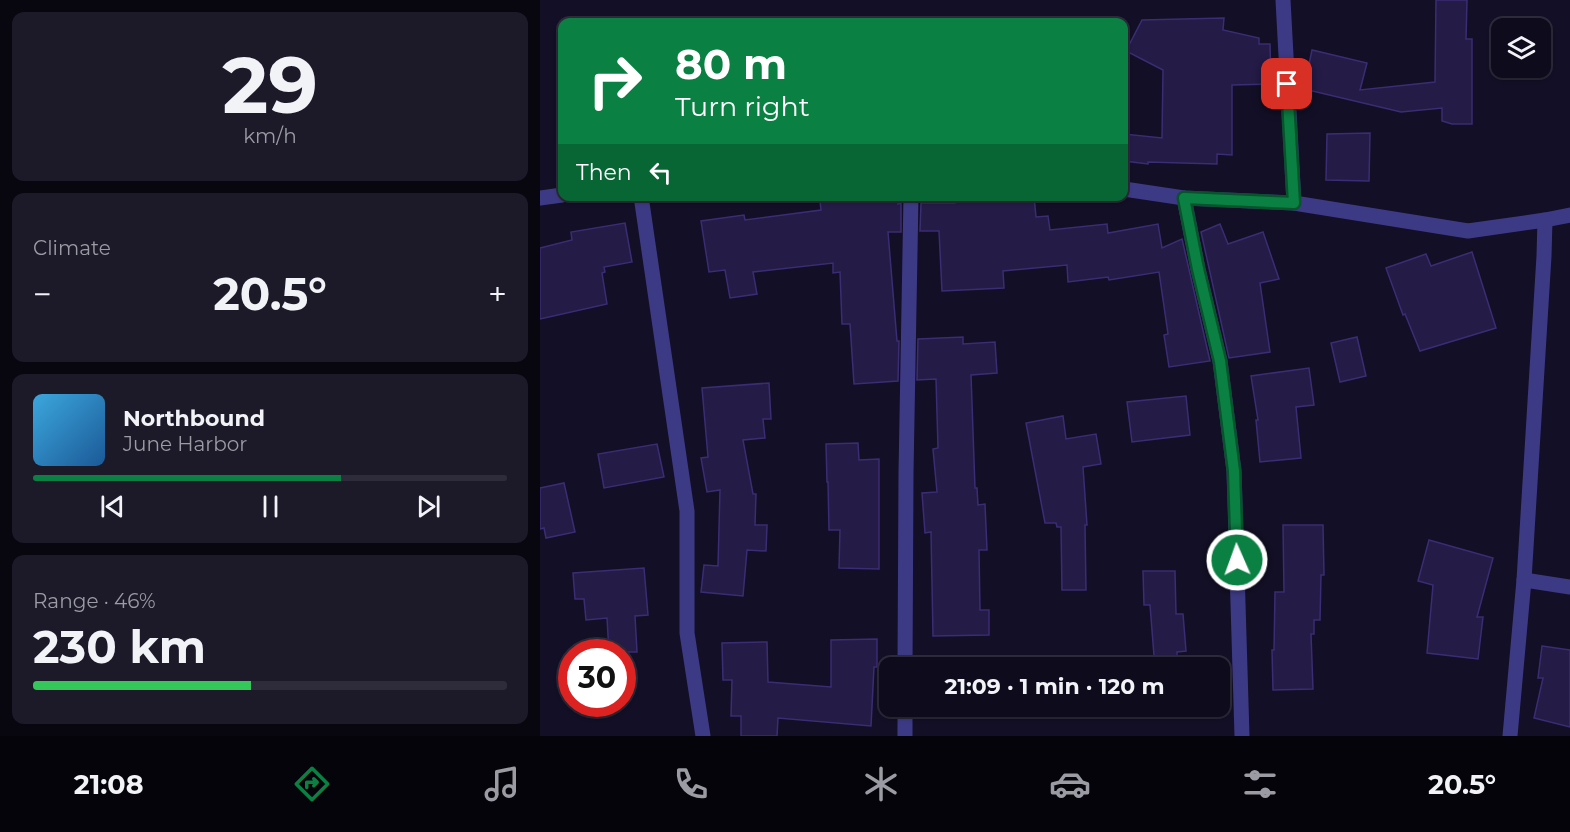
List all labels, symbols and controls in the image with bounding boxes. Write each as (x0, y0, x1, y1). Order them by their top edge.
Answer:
map controls (1491, 18, 1551, 78)
button: layers (1491, 18, 1551, 78)
text: 29 (222, 37, 318, 133)
text: 80 m (675, 38, 787, 90)
icon: right (576, 42, 654, 120)
pin (1261, 58, 1312, 109)
icon: arrive (1270, 67, 1303, 100)
text: Turn right (675, 90, 810, 123)
text: km/h (243, 124, 297, 148)
icon: left (644, 156, 677, 189)
text: Then (576, 159, 632, 186)
text: Climate (33, 236, 111, 260)
text: 20.5° (213, 266, 327, 321)
text: − (33, 274, 52, 314)
text: + (488, 274, 507, 314)
text: Northbound (123, 405, 265, 432)
text: June Harbor (123, 432, 247, 456)
icon: previous (96, 490, 129, 523)
icon: pause (254, 490, 287, 523)
icon: next (412, 490, 445, 523)
position arrow (1205, 528, 1269, 592)
text: Range · 46% (33, 589, 156, 613)
text: 230 km (33, 619, 206, 674)
speed limit sign: 30 (558, 639, 636, 717)
text: 21:09 · 1 min · 120 m (944, 673, 1165, 700)
icon: directions (291, 763, 333, 805)
icon: music (481, 763, 523, 805)
icon: phone (670, 763, 712, 805)
icon: climate (860, 763, 902, 805)
icon: car (1049, 763, 1091, 805)
icon: filters (1239, 763, 1281, 805)
text: 21:08 (74, 768, 144, 801)
text: 20.5° (1428, 768, 1496, 801)

